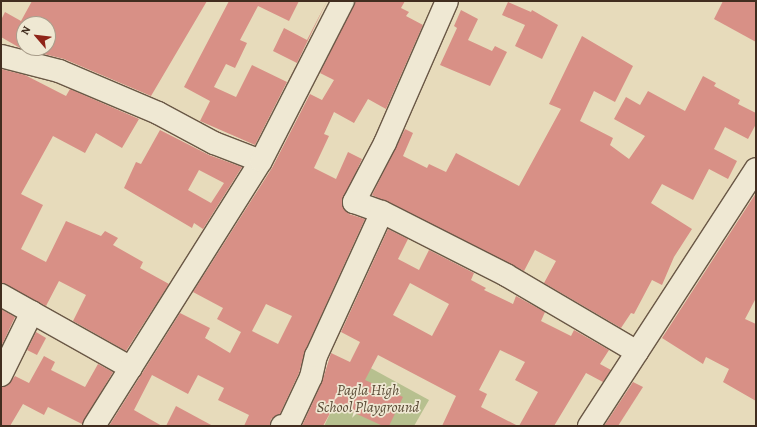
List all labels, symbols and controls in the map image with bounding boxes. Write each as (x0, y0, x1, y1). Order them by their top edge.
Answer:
north arrow (16, 16, 56, 56)
text: N (17, 24, 34, 38)
park label: Pagla High School Playground (317, 381, 419, 416)

